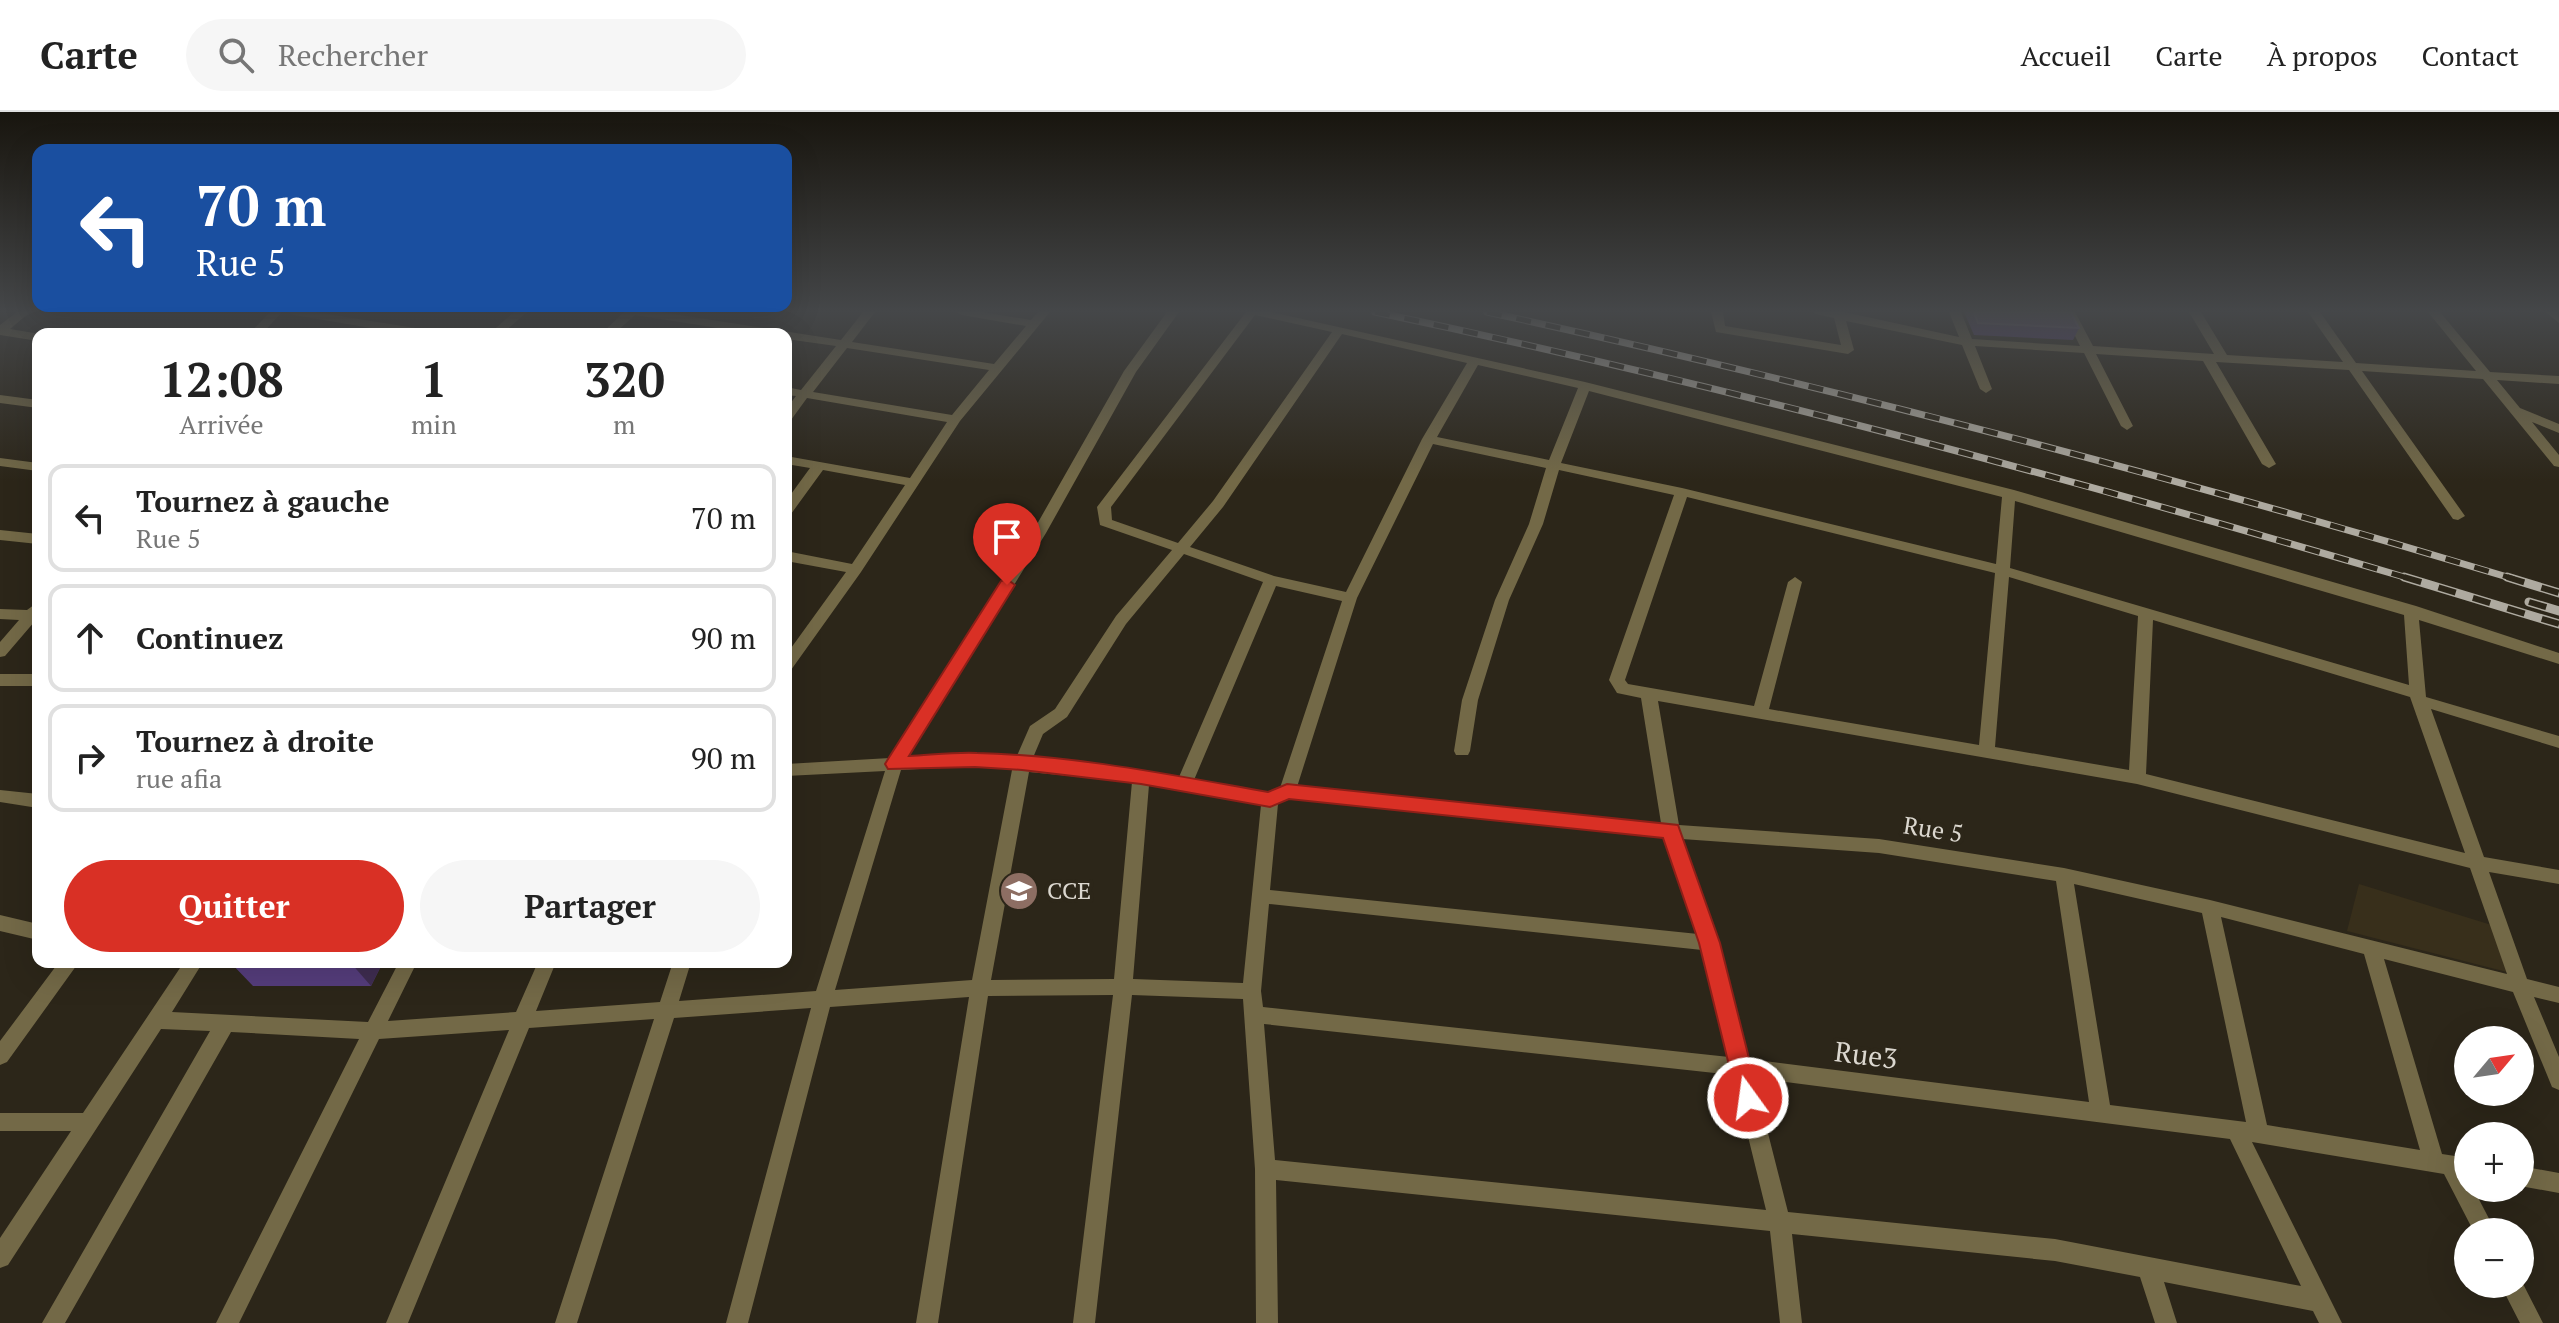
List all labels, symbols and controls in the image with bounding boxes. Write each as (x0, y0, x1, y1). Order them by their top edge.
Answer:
search box (186, 19, 746, 91)
text: Carte (40, 30, 138, 80)
icon: search (214, 33, 258, 77)
text: Rechercher (278, 35, 428, 75)
text: Accueil (2021, 37, 2111, 74)
text: Carte (2155, 37, 2223, 74)
text: À propos (2267, 37, 2378, 74)
text: Contact (2422, 37, 2519, 74)
text: 70 m (196, 168, 326, 242)
icon: left (64, 176, 168, 280)
text: Rue 5 (196, 239, 286, 286)
text: 12:08 (159, 347, 284, 411)
text: 1 (420, 347, 447, 411)
text: 320 (584, 347, 665, 411)
text: Arrivée (179, 407, 264, 441)
text: min (411, 407, 457, 441)
text: m (613, 407, 636, 441)
text: Tournez à gauche (136, 481, 390, 521)
icon: left (68, 496, 112, 540)
text: 70 m (691, 498, 756, 538)
pin (973, 503, 1041, 585)
icon: arrive (985, 515, 1029, 559)
text: Rue 5 (136, 521, 201, 555)
icon: ahead (68, 616, 112, 660)
text: Continuez (136, 618, 283, 658)
text: 90 m (691, 618, 756, 658)
text: Tournez à droite (136, 721, 374, 761)
icon: right (68, 736, 112, 780)
text: 90 m (691, 738, 756, 778)
text: rue afia (136, 761, 222, 795)
street label: Rue 5 (1901, 809, 1965, 849)
button: Quitter (64, 860, 404, 952)
button: Partager (420, 860, 760, 952)
school or university icon: CCE (998, 870, 1040, 912)
place label: CCE (1047, 874, 1091, 906)
north arrow (2454, 1026, 2534, 1106)
map controls (2454, 1026, 2534, 1298)
street label: Rue3 (1833, 1032, 1900, 1077)
position arrow (1706, 1056, 1790, 1140)
button: + (2454, 1122, 2534, 1202)
button: − (2454, 1218, 2534, 1298)

